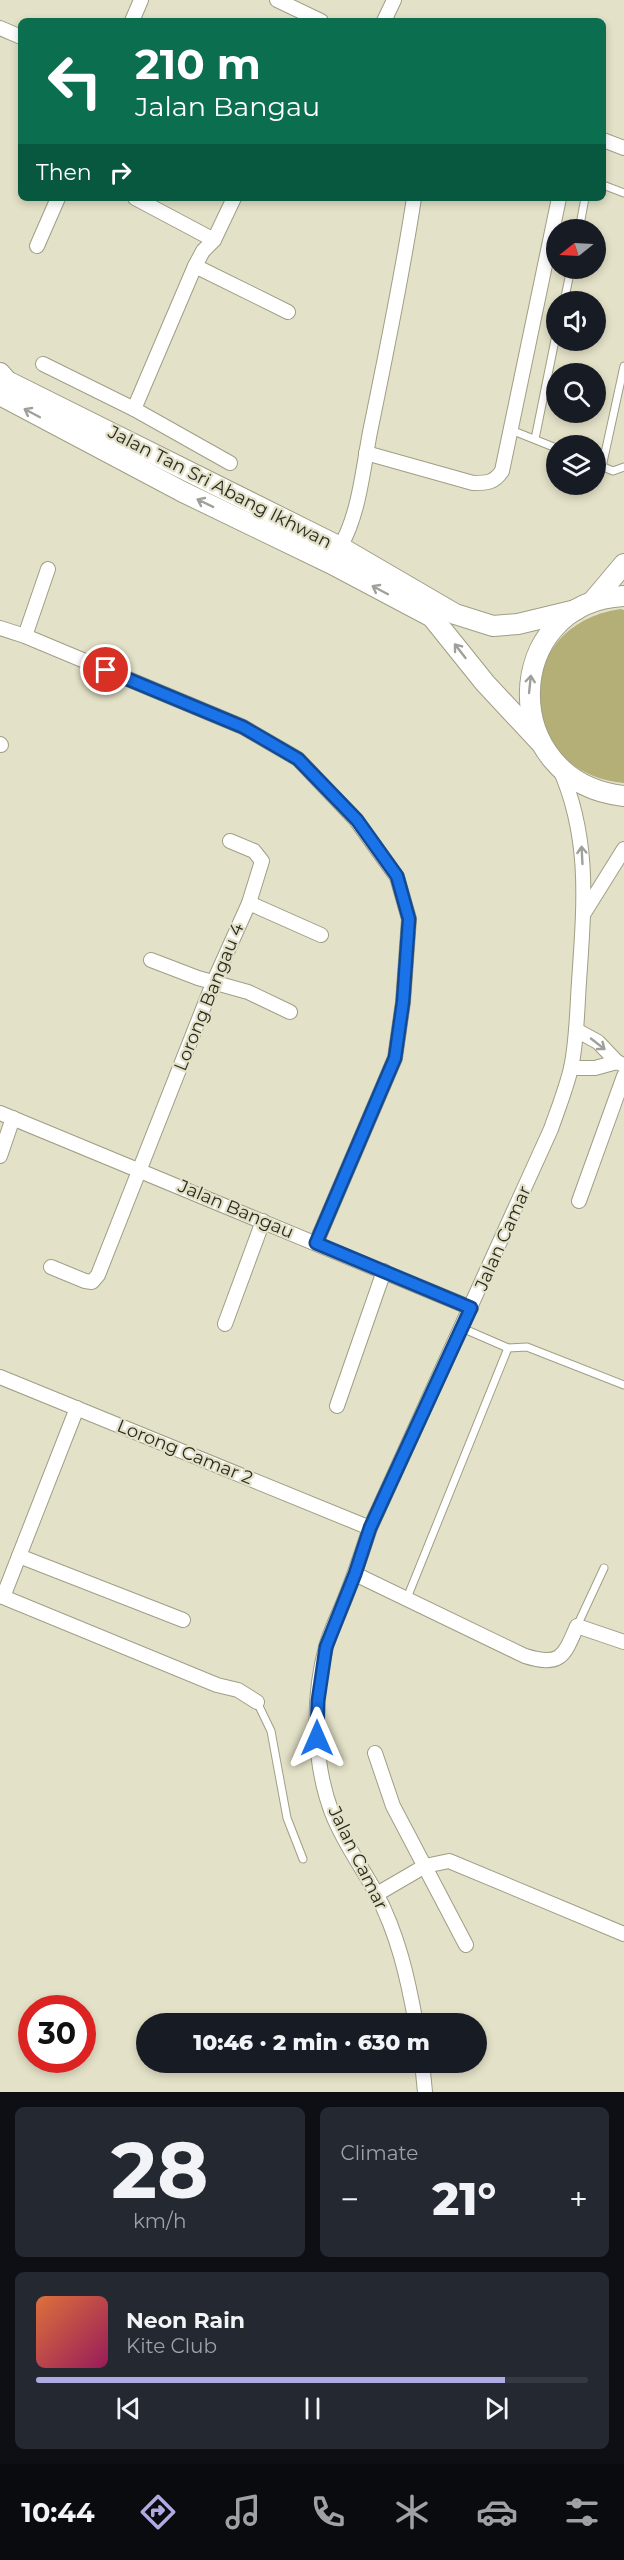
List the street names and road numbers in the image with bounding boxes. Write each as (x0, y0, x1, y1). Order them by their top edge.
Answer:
street label: Jalan Tan Sri Abang Ikhwan (103, 420, 336, 553)
street label: Lorong Bangau 4 (169, 920, 249, 1074)
street label: Jalan Bangau (174, 1174, 297, 1243)
street label: Jalan Camar (470, 1182, 536, 1295)
street label: Lorong Camar 2 (114, 1415, 256, 1489)
street label: Jalan Camar (323, 1802, 392, 1913)

